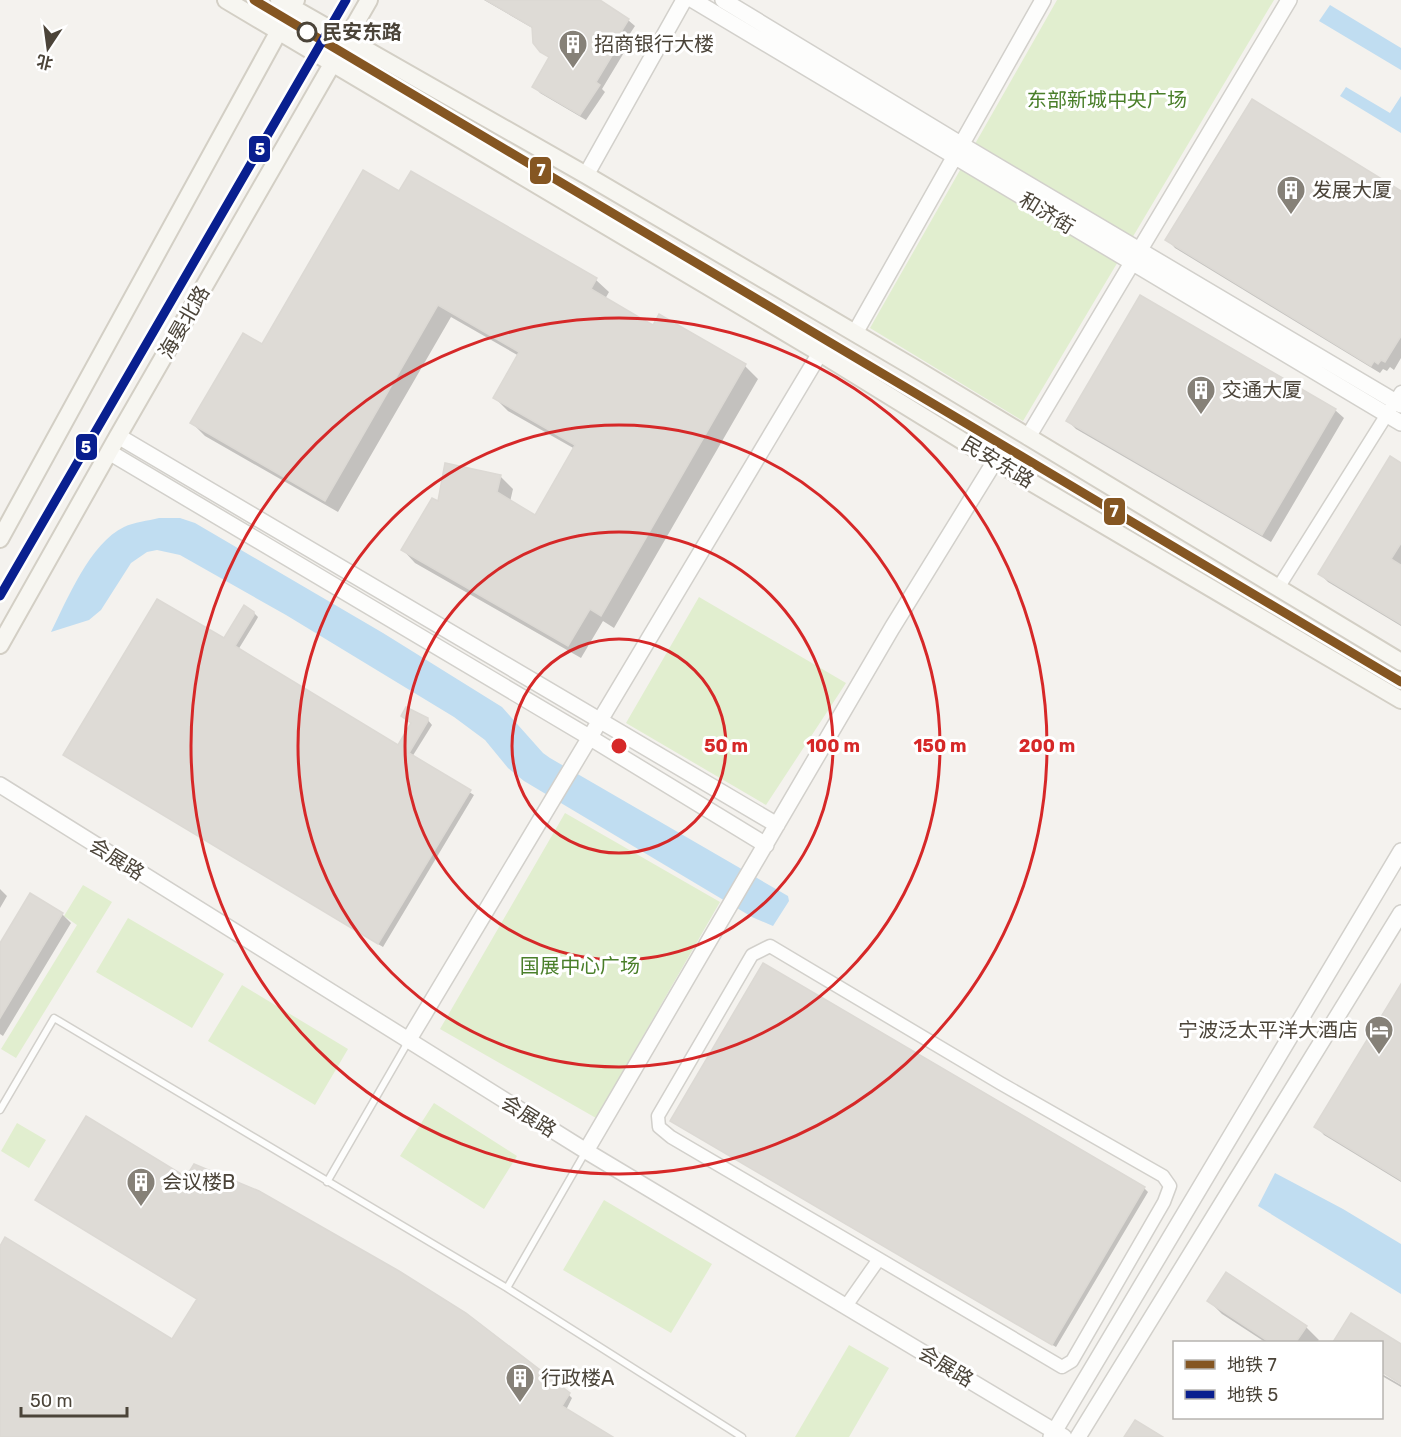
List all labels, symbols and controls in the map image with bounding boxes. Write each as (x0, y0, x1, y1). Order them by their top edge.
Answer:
north arrow (18, 18, 78, 78)
place label: 民安东路 (322, 20, 402, 44)
marker: 民安东路 (297, 22, 317, 42)
building icon: 招商银行大楼 (557, 28, 589, 70)
place label: 招商银行大楼 (594, 32, 714, 56)
text: 北 (35, 51, 55, 73)
park label: 东部新城中央广场 (1027, 88, 1187, 112)
line badge: 5 (248, 135, 271, 163)
text: 5 (255, 140, 265, 159)
line badge: 7 (529, 156, 552, 185)
text: 7 (536, 161, 546, 180)
building icon: 发展大厦 (1275, 174, 1307, 216)
place label: 发展大厦 (1312, 178, 1392, 202)
street label: 和济街 (1015, 187, 1079, 239)
street label: 海晏北路 (154, 281, 214, 363)
building icon: 交通大厦 (1185, 374, 1217, 416)
place label: 交通大厦 (1222, 378, 1302, 402)
street label: 民安东路 (958, 431, 1038, 493)
line badge: 5 (75, 433, 98, 461)
text: 5 (81, 438, 91, 457)
line badge: 7 (1103, 497, 1126, 526)
text: 7 (1109, 502, 1119, 521)
text: 50 m (704, 735, 748, 757)
text: 100 m (806, 735, 860, 757)
text: 150 m (913, 735, 967, 757)
text: 200 m (1019, 735, 1075, 757)
centre of rings (609, 736, 629, 756)
street label: 会展路 (85, 833, 149, 885)
park label: 国展中心广场 (520, 954, 640, 978)
hotel icon: 宁波泛太平洋大酒店 (1363, 1014, 1395, 1056)
place label: 宁波泛太平洋大酒店 (1178, 1018, 1358, 1042)
street label: 会展路 (497, 1090, 561, 1142)
building icon: 会议楼B (125, 1166, 157, 1208)
place label: 会议楼B (162, 1170, 235, 1194)
street label: 会展路 (914, 1340, 978, 1392)
legend (1173, 1341, 1383, 1419)
text: 地铁 7 (1227, 1354, 1277, 1376)
building icon: 行政楼A (504, 1362, 536, 1404)
place label: 行政楼A (541, 1366, 614, 1390)
scale bar (21, 1380, 128, 1418)
text: 地铁 5 (1227, 1384, 1278, 1406)
text: 50 m (30, 1390, 73, 1412)

